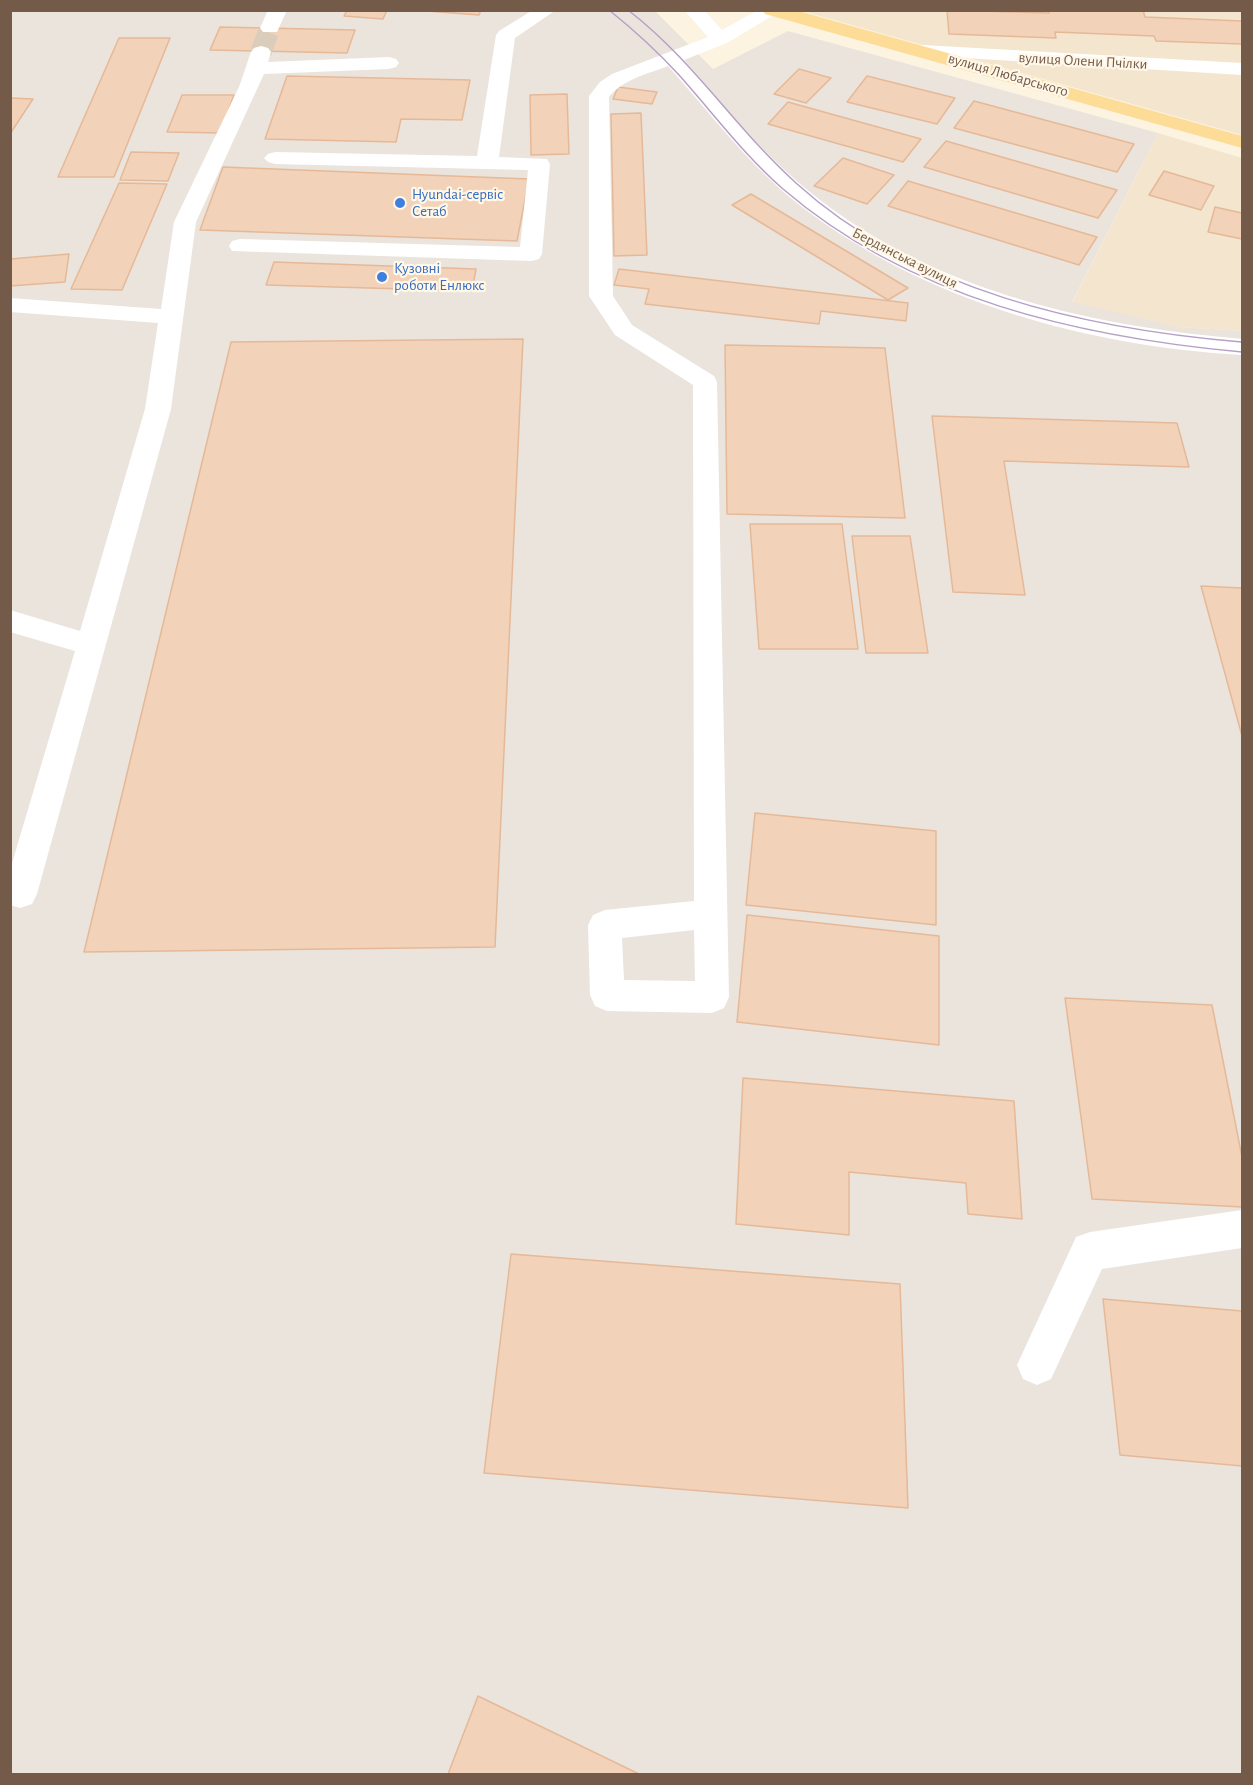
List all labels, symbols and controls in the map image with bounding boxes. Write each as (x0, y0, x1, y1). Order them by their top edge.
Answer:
street label: вулиця Любарського (946, 49, 1070, 101)
street label: вулиця Олени Пчілки (1018, 49, 1148, 73)
place label: Hyundai-сервіс Сетаб (412, 185, 503, 220)
marker: Hyundai-сервіс Сетаб (393, 196, 407, 210)
street label: Бердянська вулиця (849, 224, 961, 292)
place label: Кузовні роботи Енлюкс (394, 259, 485, 294)
marker: Кузовні роботи Енлюкс (375, 270, 389, 284)

